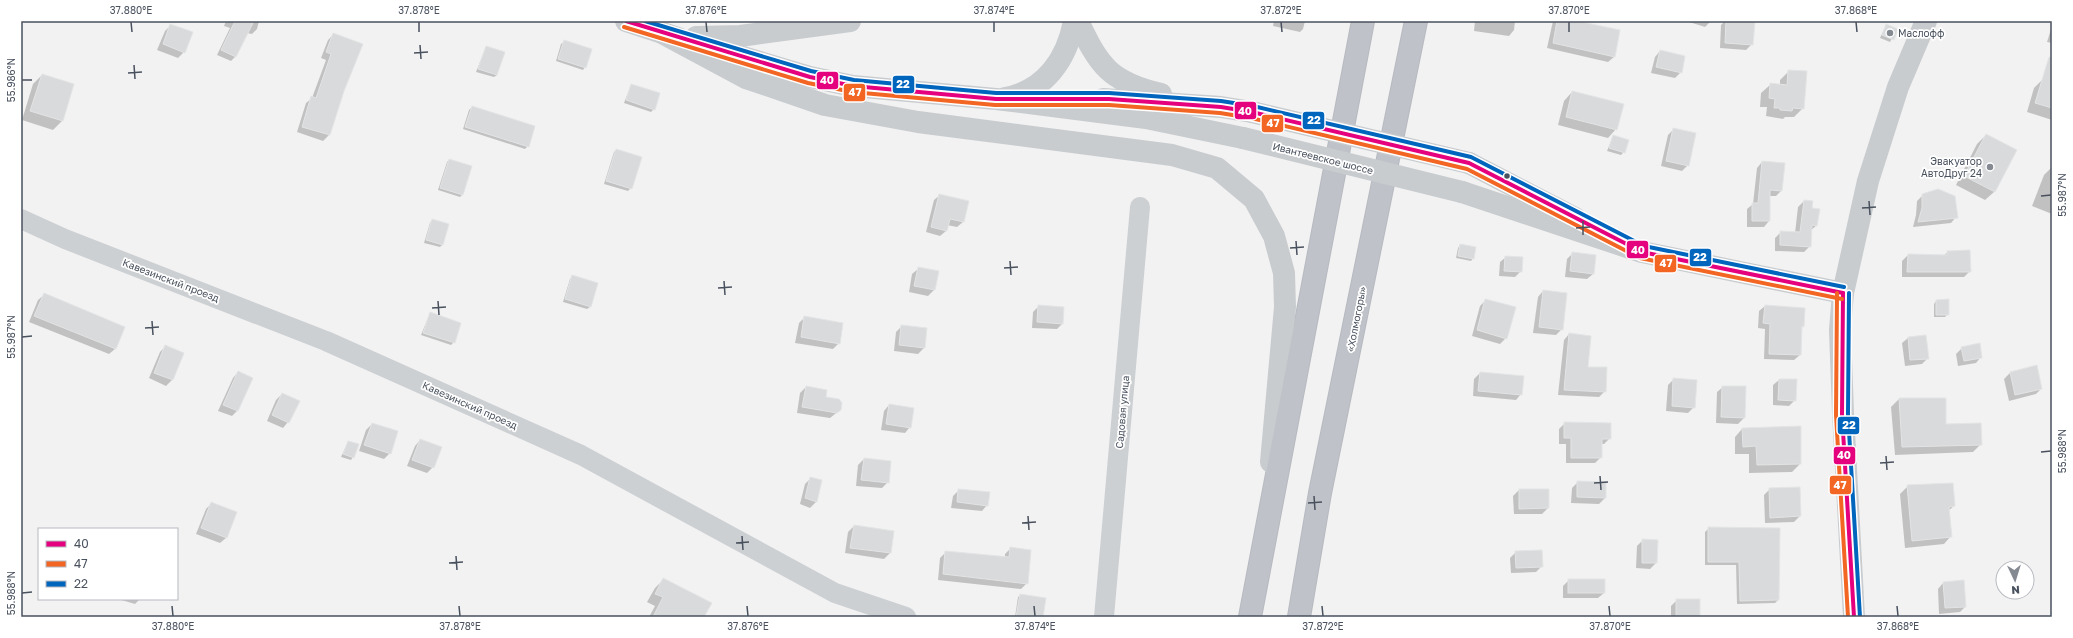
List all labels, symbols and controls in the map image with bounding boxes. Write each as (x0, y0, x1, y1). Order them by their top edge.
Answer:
text: 37.880°E (110, 4, 152, 16)
text: 37.878°E (398, 4, 440, 16)
text: 37.876°E (685, 4, 727, 16)
text: 37.874°E (973, 4, 1015, 16)
text: 37.872°E (1260, 4, 1302, 16)
text: 37.870°E (1548, 4, 1590, 16)
text: 37.868°E (1835, 4, 1877, 16)
place label: Маслофф (1898, 27, 1944, 39)
marker: Маслофф (1885, 28, 1895, 38)
text: 55.986°N (5, 58, 17, 102)
line badge: 40 (816, 71, 839, 90)
text: 40 (820, 73, 834, 86)
line badge: 22 (892, 75, 915, 94)
text: 22 (896, 77, 910, 90)
line badge: 47 (843, 83, 866, 102)
text: 47 (849, 85, 861, 98)
line badge: 40 (1234, 101, 1257, 120)
text: 40 (1238, 104, 1252, 117)
line badge: 22 (1302, 111, 1325, 130)
text: 22 (1307, 113, 1321, 126)
line badge: 47 (1261, 114, 1284, 133)
text: 47 (1267, 116, 1279, 129)
street label: Ивантеевское шоссе (1272, 140, 1375, 176)
place label: Эвакуатор АвтоДруг 24 (1921, 155, 1982, 179)
marker: Эвакуатор АвтоДруг 24 (1985, 162, 1995, 172)
unlabelled marker (1502, 171, 1512, 181)
text: 55.987°N (2056, 173, 2068, 217)
line badge: 40 (1626, 240, 1649, 259)
text: 40 (1631, 243, 1645, 256)
line badge: 22 (1689, 248, 1712, 267)
text: 22 (1693, 250, 1707, 263)
line badge: 47 (1654, 254, 1677, 273)
street label: Кавезинский проезд (121, 256, 221, 304)
text: 47 (1660, 256, 1672, 269)
street label: «Холмогоры» (1344, 285, 1368, 353)
text: 55.987°N (5, 315, 17, 359)
street label: Садовая улица (1113, 375, 1131, 449)
street label: Кавезинский проезд (421, 379, 519, 431)
line badge: 22 (1837, 416, 1860, 435)
text: 22 (1842, 418, 1856, 431)
text: 55.988°N (2056, 429, 2068, 473)
line badge: 40 (1833, 446, 1856, 465)
text: 40 (1837, 448, 1851, 461)
line badge: 47 (1829, 475, 1852, 495)
text: 47 (1834, 478, 1846, 491)
legend (38, 528, 178, 600)
text: 40 (74, 536, 89, 551)
text: 47 (74, 556, 88, 571)
north arrow (1995, 560, 2035, 600)
text: 55.988°N (5, 571, 17, 615)
text: 22 (74, 576, 88, 591)
text: N (2011, 584, 2020, 597)
text: 37.880°E (152, 620, 194, 632)
text: 37.878°E (439, 620, 481, 632)
text: 37.876°E (727, 620, 769, 632)
text: 37.874°E (1014, 620, 1056, 632)
text: 37.872°E (1302, 620, 1344, 632)
text: 37.870°E (1589, 620, 1631, 632)
text: 37.868°E (1877, 620, 1919, 632)

